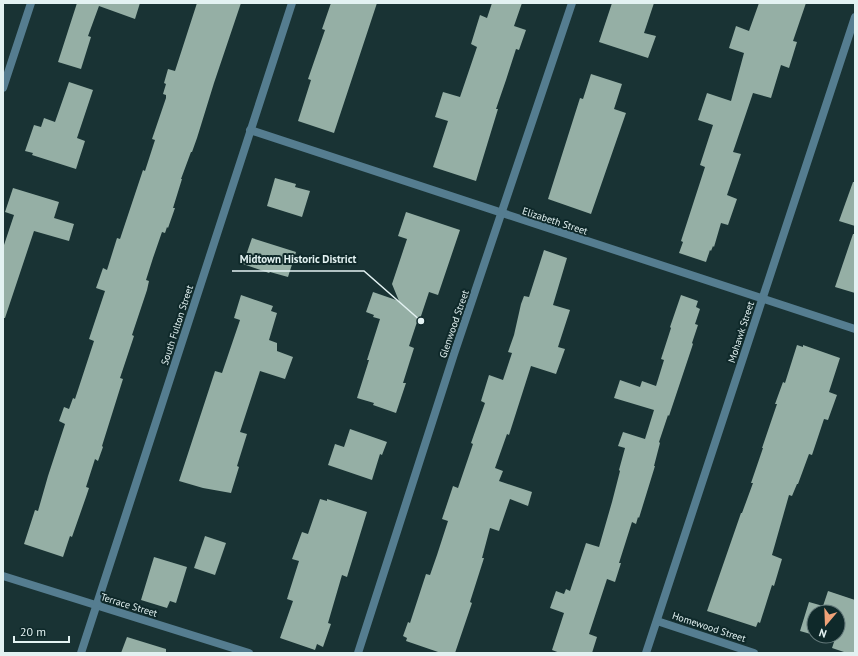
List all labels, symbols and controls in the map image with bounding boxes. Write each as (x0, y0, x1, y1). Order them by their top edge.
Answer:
street label: Elizabeth Street (521, 204, 590, 238)
callout: Midtown Historic District (232, 248, 364, 271)
text: Midtown Historic District (240, 252, 356, 266)
street label: South Fulton Street (158, 283, 196, 367)
street label: Glenwood Street (436, 288, 472, 360)
street label: Mohawk Street (725, 299, 757, 364)
street label: Terrace Street (99, 590, 160, 620)
north arrow (806, 604, 846, 644)
street label: Homewood Street (671, 609, 748, 645)
scale bar (14, 618, 69, 644)
text: 20 m (20, 624, 46, 639)
text: N (817, 626, 828, 641)

